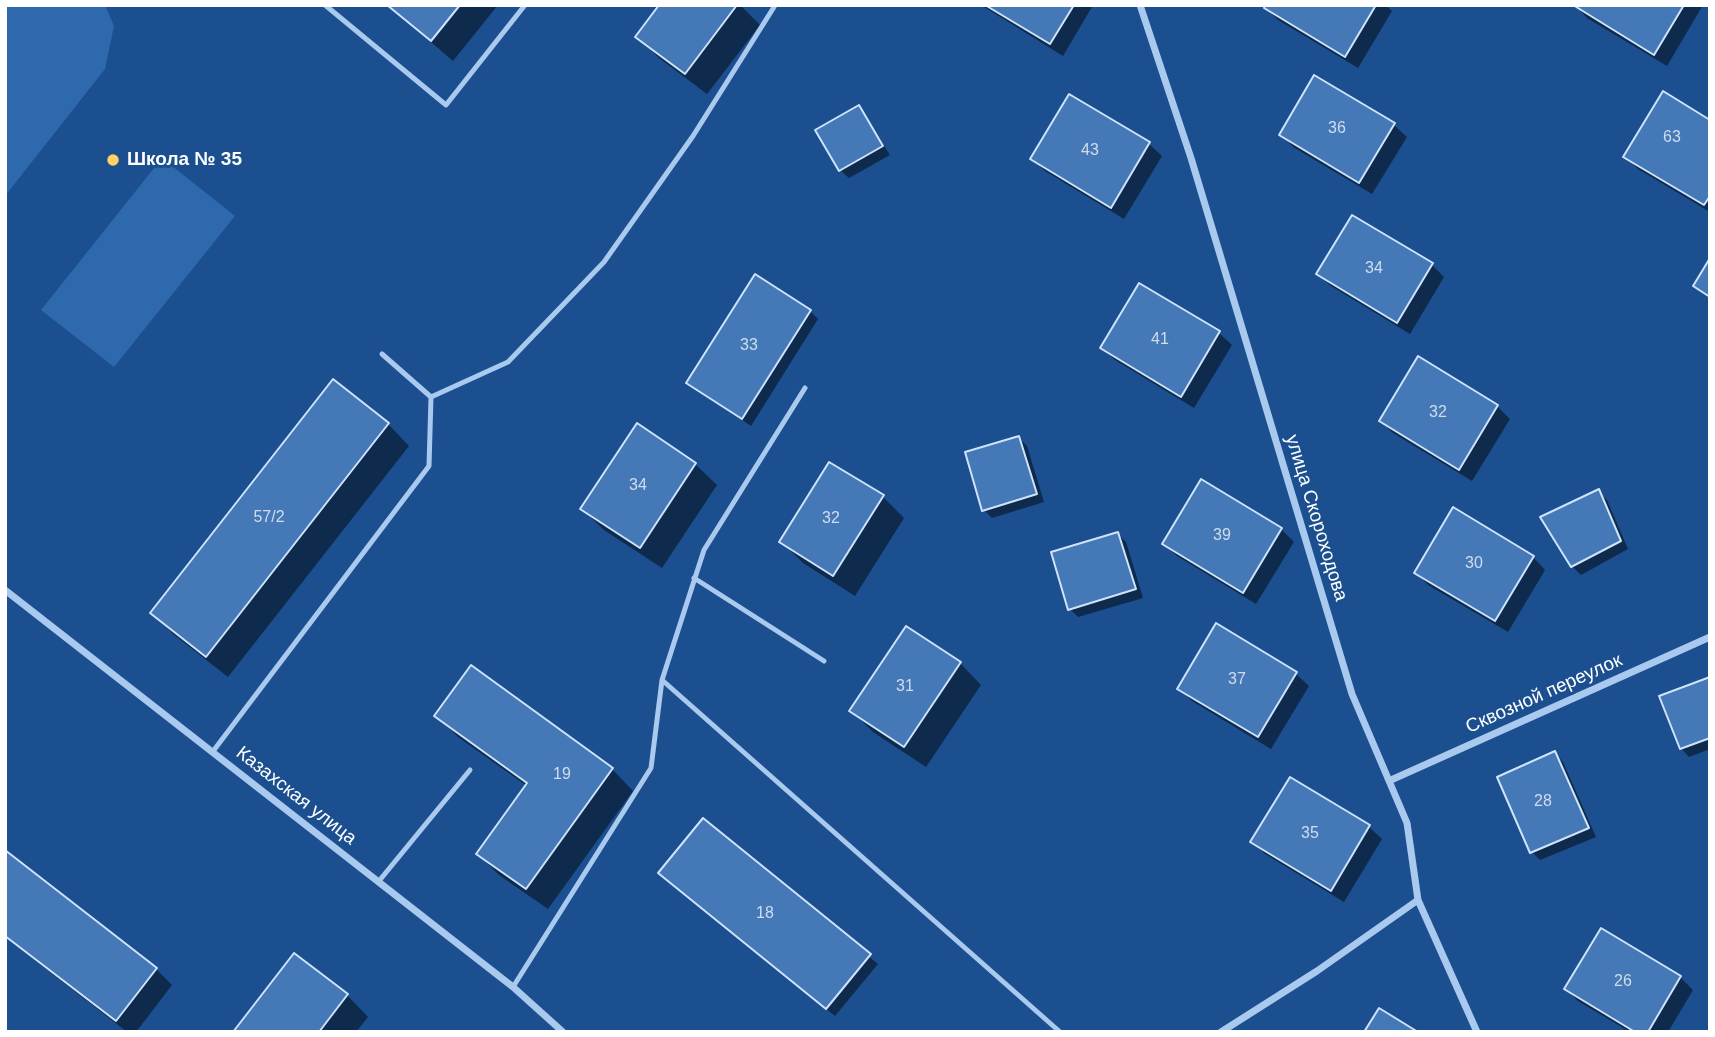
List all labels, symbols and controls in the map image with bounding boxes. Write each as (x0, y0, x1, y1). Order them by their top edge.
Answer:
house number: 36 (1328, 119, 1346, 139)
house number: 63 (1663, 128, 1681, 148)
house number: 43 (1081, 141, 1099, 161)
place label: Школа № 35 (127, 149, 242, 171)
marker: Школа № 35 (105, 152, 121, 168)
house number: 34 (1365, 259, 1383, 279)
house number: 41 (1151, 330, 1169, 350)
house number: 33 (740, 336, 758, 356)
house number: 32 (1429, 403, 1447, 423)
street label: улица Скороходова (1280, 432, 1352, 604)
house number: 34 (629, 476, 647, 496)
house number: 57/2 (253, 508, 285, 528)
house number: 32 (822, 509, 840, 529)
house number: 39 (1213, 526, 1231, 546)
house number: 30 (1465, 554, 1483, 574)
street label: Сквозной переулок (1462, 649, 1626, 739)
house number: 37 (1228, 670, 1246, 690)
house number: 31 (896, 677, 914, 697)
street label: Казахская улица (231, 742, 361, 850)
house number: 19 (553, 765, 571, 785)
house number: 28 (1534, 792, 1552, 812)
house number: 35 (1301, 824, 1319, 844)
house number: 18 (756, 904, 774, 924)
house number: 26 (1614, 972, 1632, 992)

